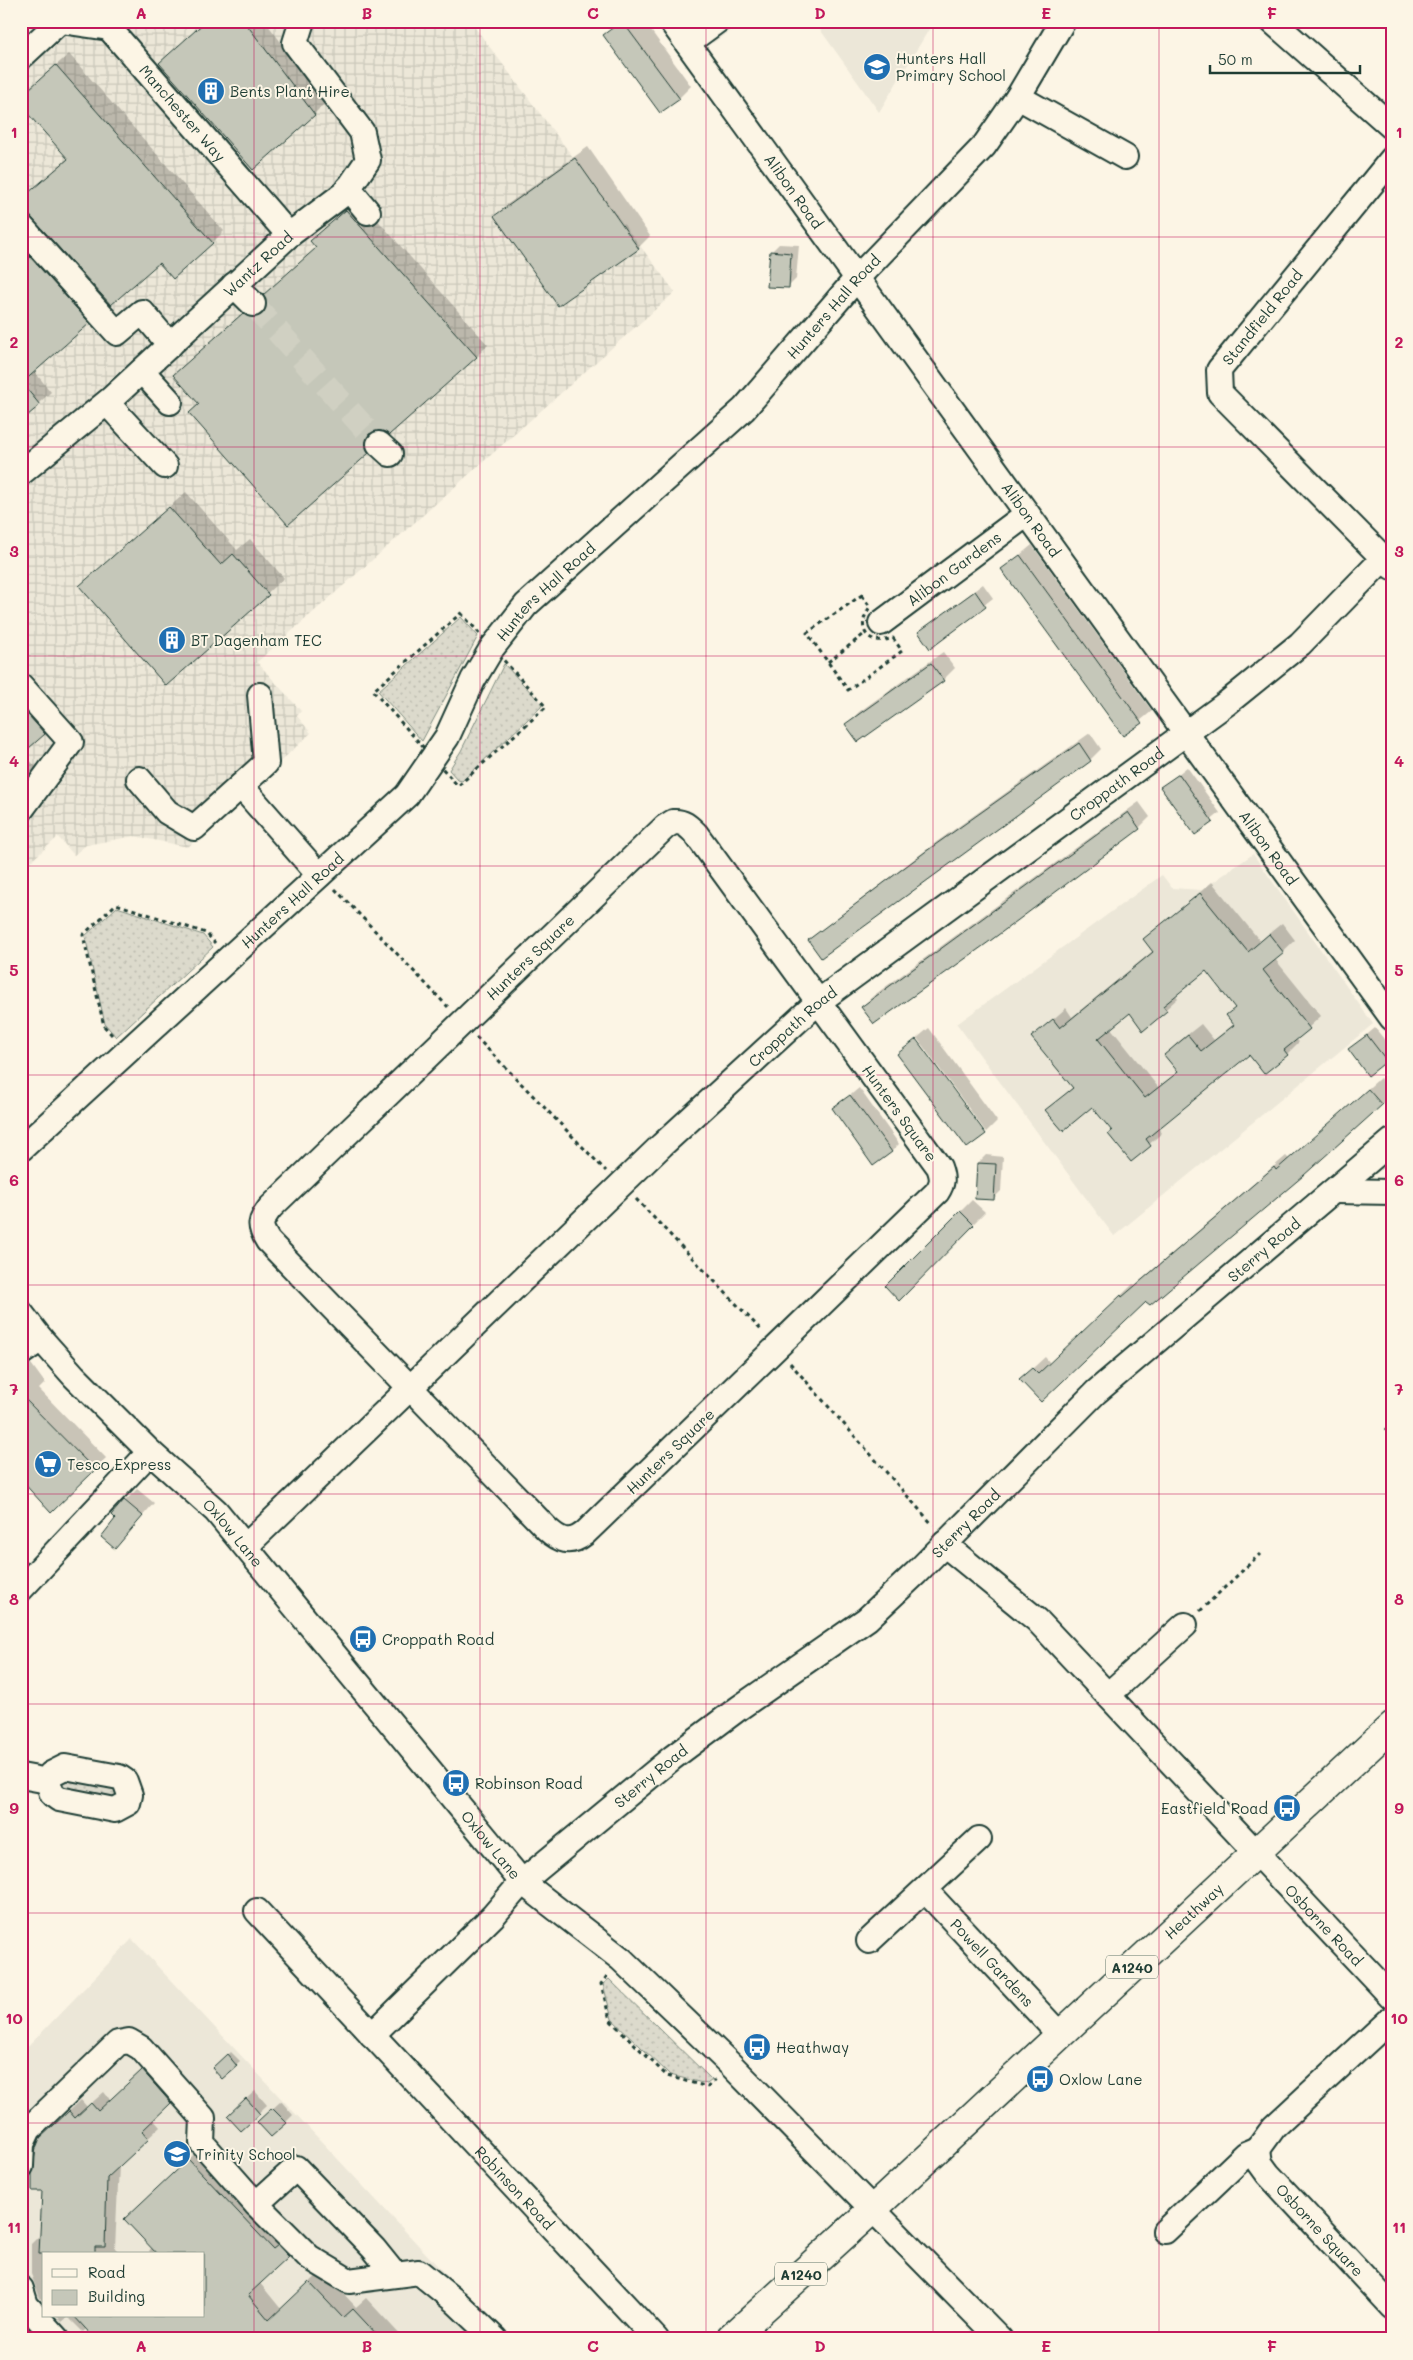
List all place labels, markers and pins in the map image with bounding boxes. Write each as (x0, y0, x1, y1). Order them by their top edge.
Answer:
place label: Hunters Hall Primary School (896, 48, 1006, 85)
school or university icon: Hunters Hall Primary School (862, 52, 892, 82)
building icon: Bents Plant Hire (196, 76, 226, 106)
place label: Bents Plant Hire (230, 81, 350, 101)
building icon: BT Dagenham TEC (157, 625, 187, 655)
place label: BT Dagenham TEC (191, 630, 322, 650)
supermarket icon: Tesco Express (33, 1449, 63, 1479)
place label: Tesco Express (67, 1454, 171, 1474)
bus stop icon: Croppath Road (348, 1624, 378, 1654)
place label: Croppath Road (382, 1629, 494, 1649)
bus stop icon: Robinson Road (441, 1768, 471, 1798)
place label: Robinson Road (475, 1773, 583, 1793)
bus stop icon: Eastfield Road (1272, 1793, 1302, 1823)
place label: Eastfield Road (1161, 1798, 1268, 1818)
bus stop icon: Heathway (742, 2032, 772, 2062)
place label: Heathway (776, 2037, 849, 2057)
bus stop icon: Oxlow Lane (1025, 2064, 1055, 2094)
place label: Oxlow Lane (1059, 2069, 1142, 2089)
school or university icon: Trinity School (162, 2139, 192, 2169)
place label: Trinity School (196, 2144, 296, 2164)

